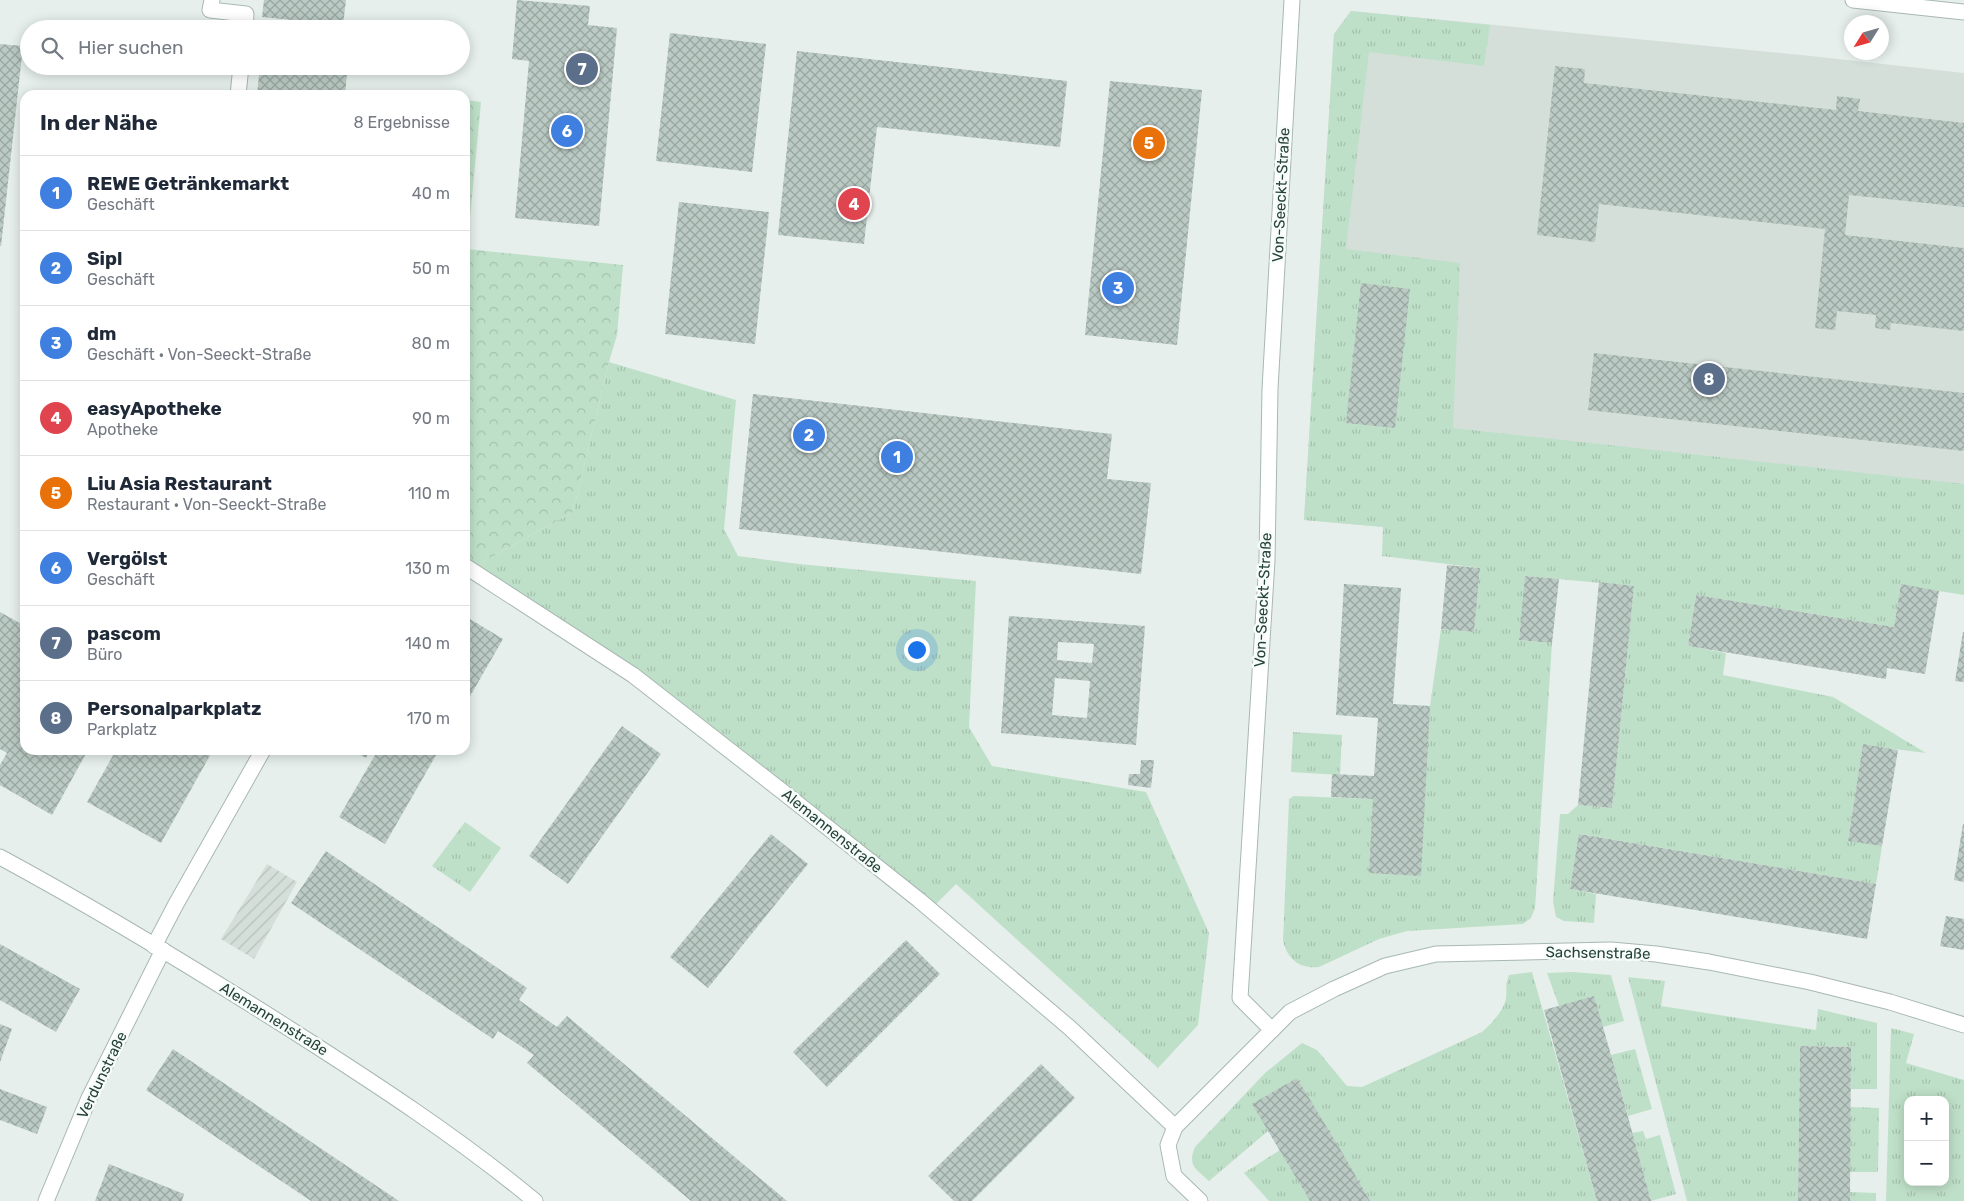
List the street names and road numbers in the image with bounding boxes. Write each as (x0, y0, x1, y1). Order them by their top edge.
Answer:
street label: Von-Seeckt-Straße (1268, 127, 1294, 263)
street label: Von-Seeckt-Straße (1250, 532, 1276, 668)
street label: Alemannenstraße (778, 785, 886, 877)
street label: Sachsenstraße (1545, 943, 1651, 963)
street label: Alemannenstraße (217, 979, 331, 1059)
street label: Verdunstraße (73, 1029, 131, 1121)

